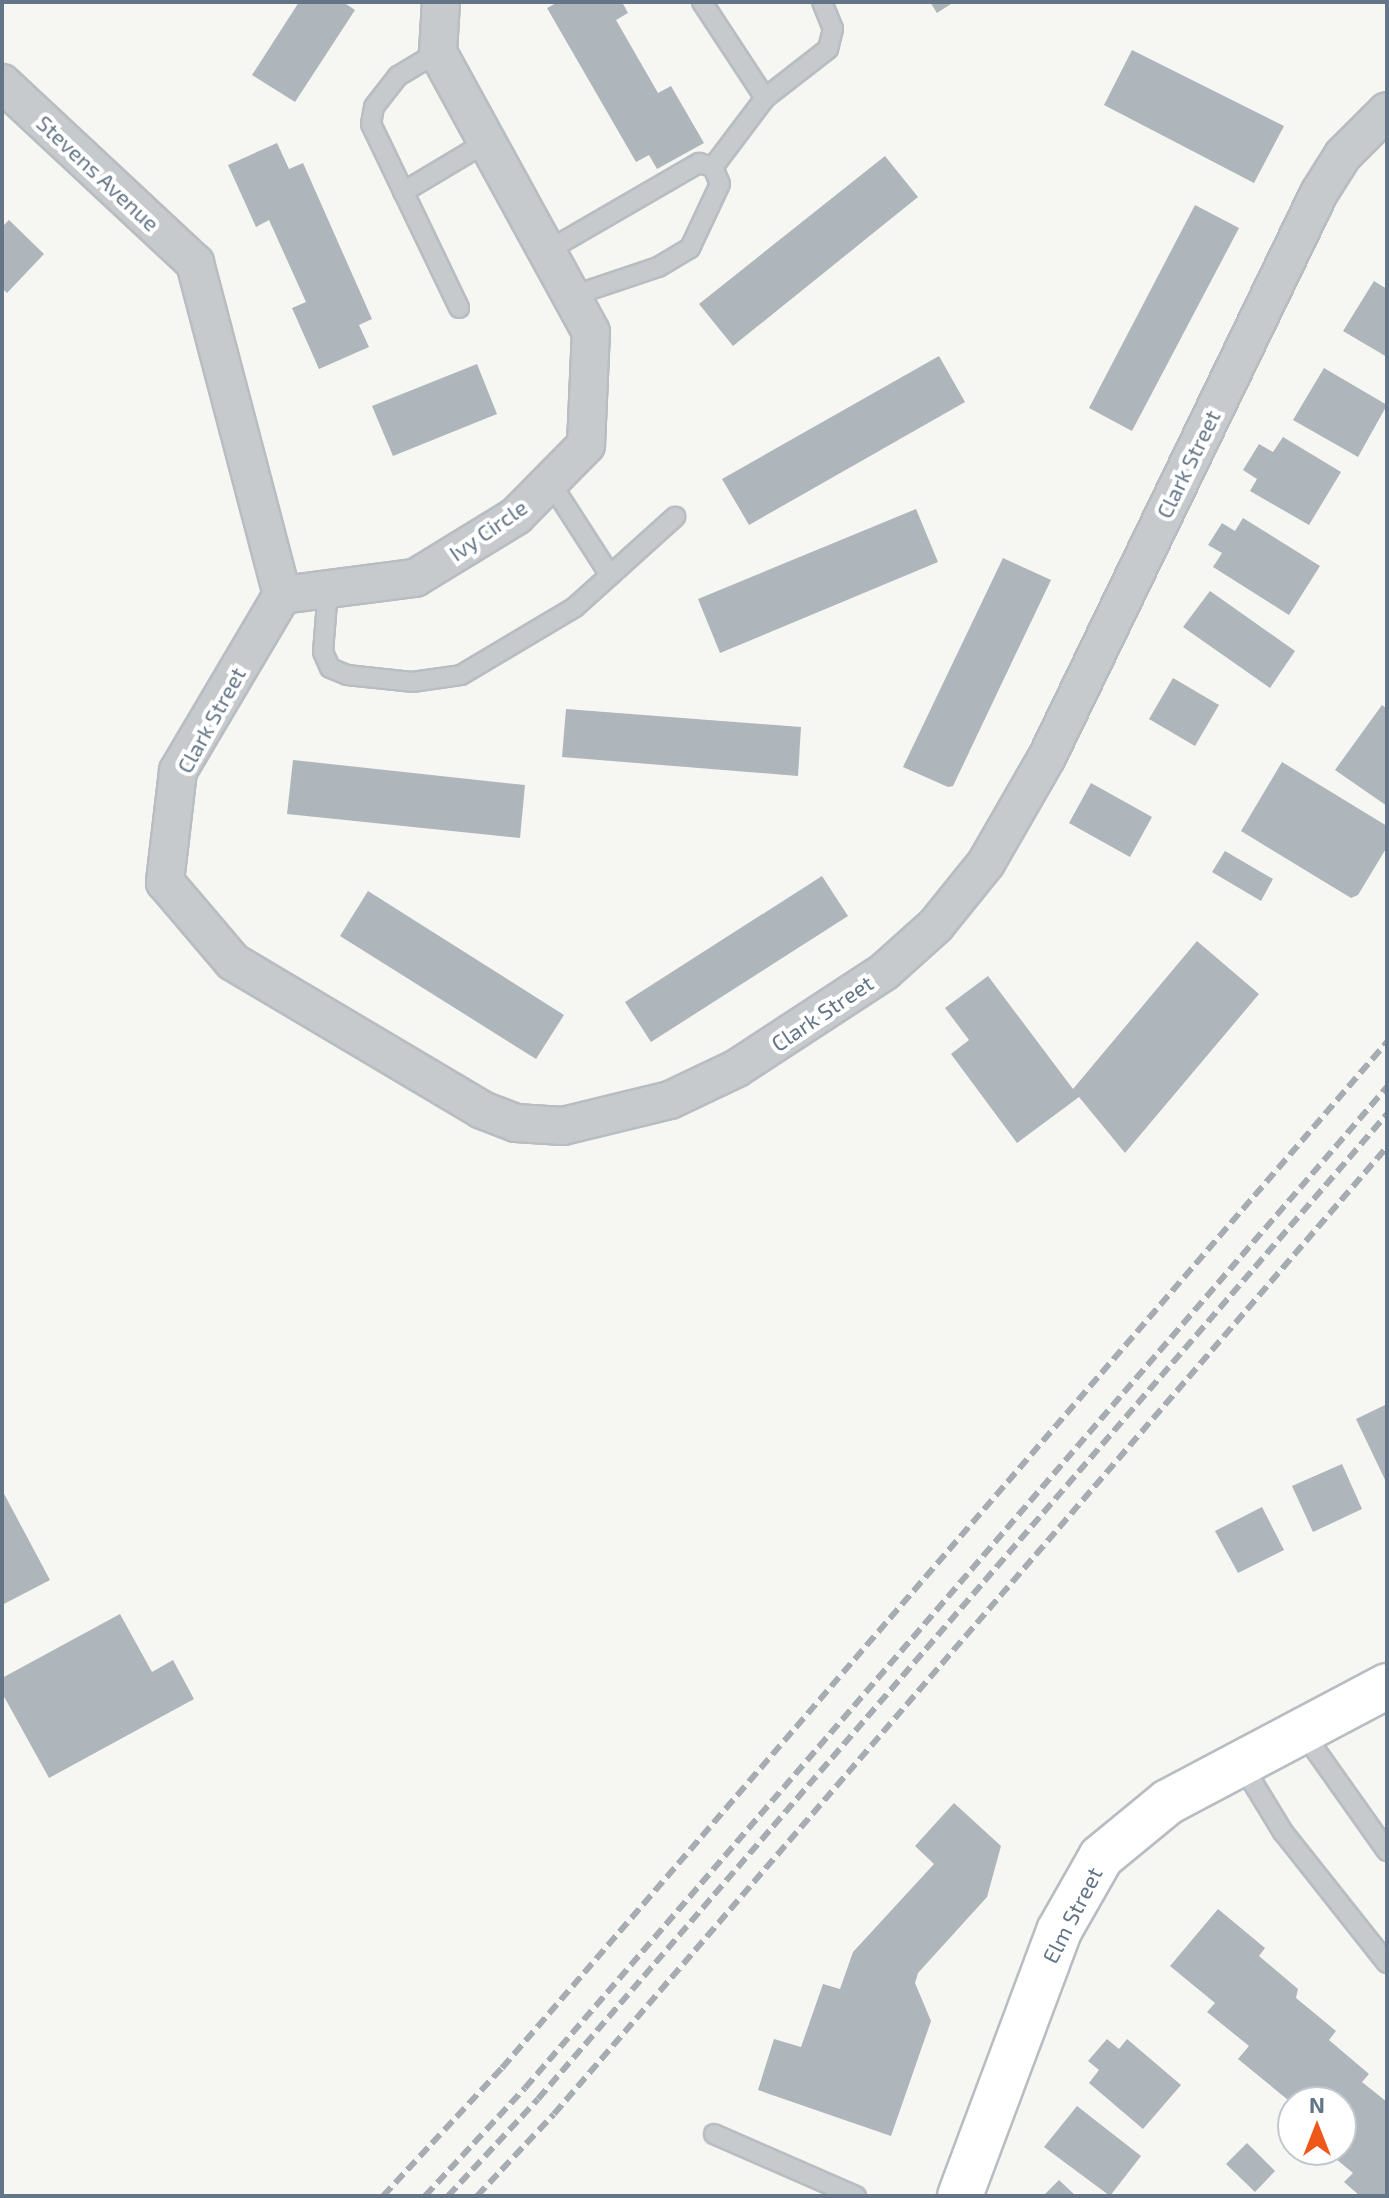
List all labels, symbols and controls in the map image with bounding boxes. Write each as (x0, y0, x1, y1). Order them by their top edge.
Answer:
street label: Stevens Avenue (31, 109, 165, 237)
street label: Clark Street (1150, 406, 1226, 522)
street label: Ivy Circle (444, 493, 532, 567)
street label: Clark Street (171, 662, 251, 778)
street label: Clark Street (766, 969, 878, 1057)
street label: Elm Street (1037, 1863, 1107, 1967)
north arrow (1277, 2086, 1357, 2166)
text: N (1309, 2091, 1325, 2117)

